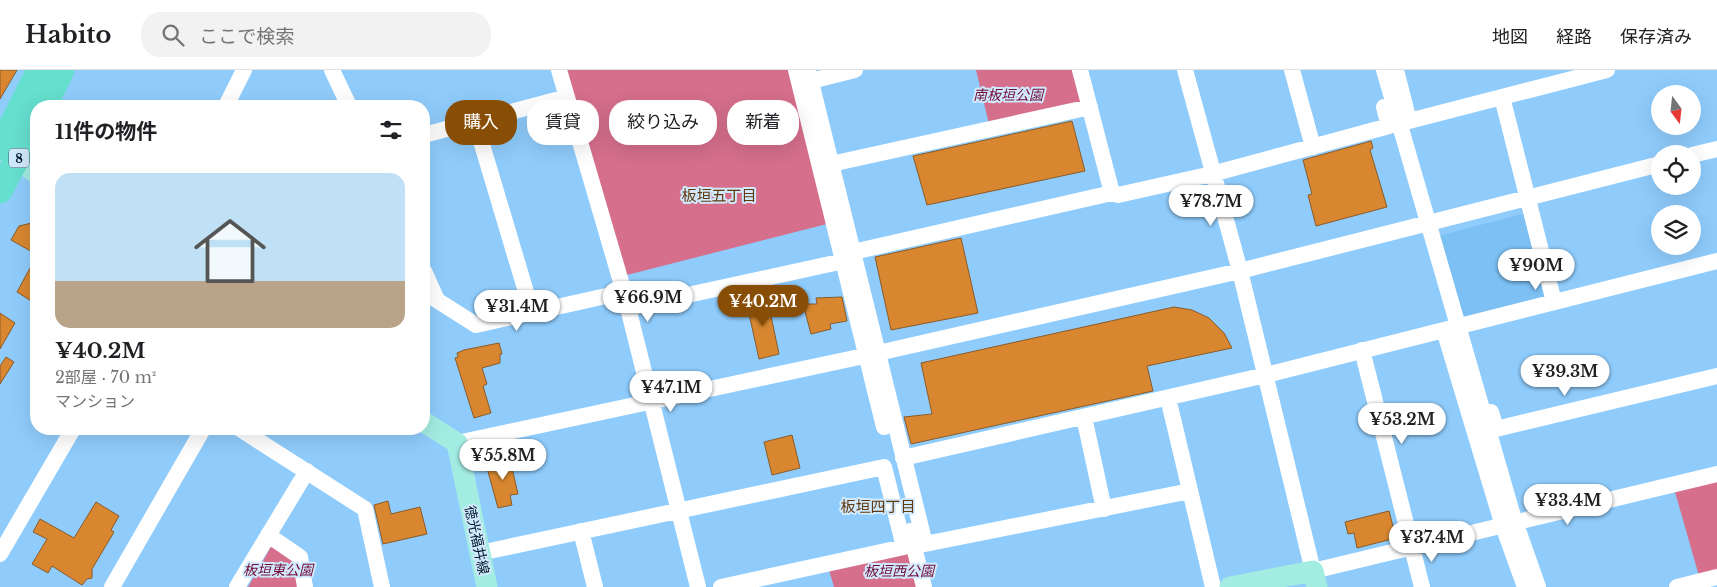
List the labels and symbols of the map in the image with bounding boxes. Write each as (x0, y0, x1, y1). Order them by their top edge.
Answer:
north arrow (1651, 85, 1701, 135)
park label: 南板垣公園 (973, 86, 1045, 104)
road number: 8 (9, 148, 29, 168)
pin: ¥78.7M (1170, 184, 1252, 227)
district label: 板垣五丁目 (681, 186, 757, 205)
pin: ¥90M (1506, 248, 1566, 291)
pin: ¥66.9M (607, 280, 689, 323)
pin: ¥40.2M (722, 284, 804, 327)
pin: ¥31.4M (476, 290, 558, 332)
pin: ¥39.3M (1524, 354, 1606, 397)
pin: ¥47.1M (630, 370, 712, 413)
pin: ¥53.2M (1361, 402, 1443, 445)
pin: ¥55.8M (462, 438, 544, 481)
pin: ¥33.4M (1527, 484, 1609, 526)
district label: 板垣四丁目 (840, 497, 916, 516)
street label: 徳光福井線 (461, 504, 493, 576)
pin: ¥37.4M (1391, 520, 1473, 563)
park label: 板垣東公園 (243, 561, 315, 579)
park label: 板垣西公園 (864, 562, 936, 580)

